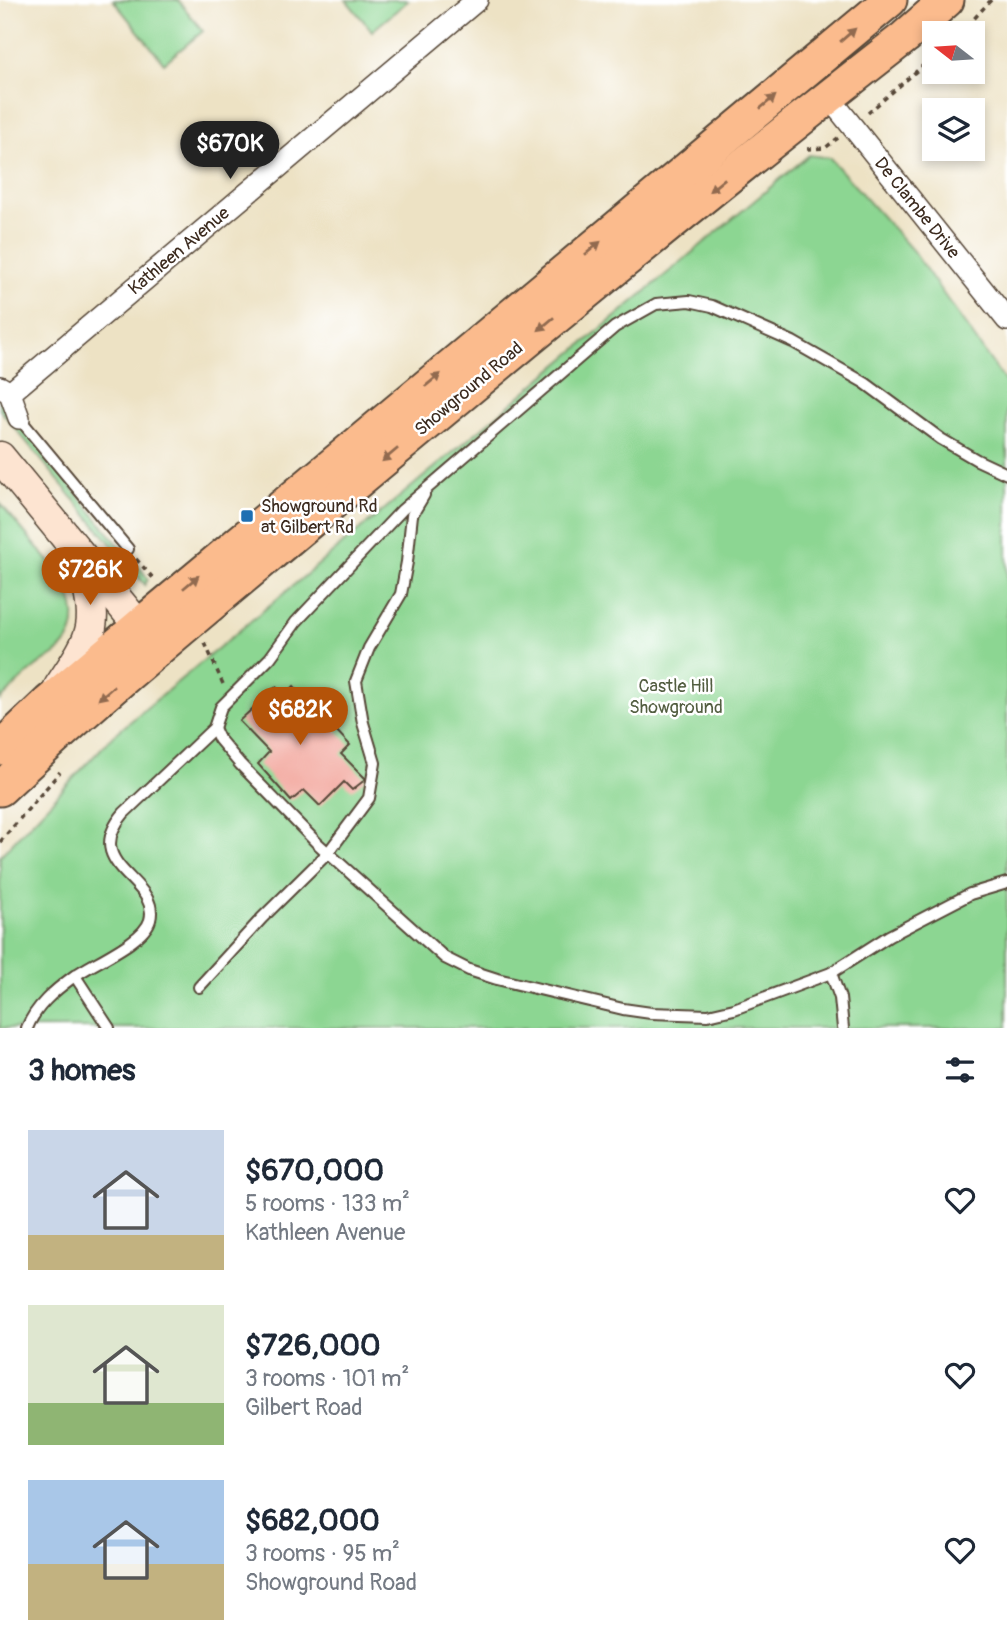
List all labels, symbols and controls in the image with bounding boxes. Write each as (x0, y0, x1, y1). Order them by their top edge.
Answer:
north arrow (922, 21, 985, 84)
map controls (922, 21, 985, 161)
one-way arrow (839, 27, 857, 43)
one-way arrow (759, 95, 777, 110)
button: layers (922, 98, 985, 161)
pin: $670K (181, 122, 279, 181)
text: $670K (196, 129, 264, 158)
street label: De Clambe Drive (869, 153, 965, 263)
one-way arrow (709, 177, 726, 192)
street label: Kathleen Avenue (124, 202, 235, 300)
one-way arrow (585, 241, 602, 256)
one-way arrow (538, 316, 555, 331)
street label: Showground Road (410, 337, 528, 441)
one-way arrow (425, 373, 442, 388)
one-way arrow (382, 447, 399, 462)
place label: Showground Rd at Gilbert Rd (261, 495, 378, 539)
marker: Showground Rd at Gilbert Rd (239, 508, 255, 524)
pin: $726K (41, 548, 139, 607)
text: $726K (58, 555, 122, 584)
one-way arrow (182, 574, 200, 590)
park label: Castle Hill Showground (629, 675, 723, 719)
one-way arrow (97, 685, 115, 701)
pin: $682K (251, 688, 349, 747)
text: $682K (268, 695, 332, 724)
icon: filters (941, 1051, 979, 1089)
text: 3 homes (28, 1052, 135, 1089)
text: $670,000 (245, 1152, 384, 1189)
icon: home (84, 1158, 168, 1242)
icon: heart (941, 1181, 979, 1219)
text: 5 rooms · 133 m² (245, 1189, 410, 1218)
text: Kathleen Avenue (245, 1218, 405, 1247)
text: $726,000 (245, 1327, 380, 1364)
icon: home (84, 1333, 168, 1417)
icon: heart (941, 1356, 979, 1394)
text: 3 rooms · 101 m² (245, 1364, 409, 1393)
text: Gilbert Road (245, 1393, 363, 1422)
text: $682,000 (245, 1502, 380, 1539)
icon: home (84, 1508, 168, 1592)
icon: heart (941, 1531, 979, 1569)
text: 3 rooms · 95 m² (245, 1539, 400, 1568)
text: Showground Road (245, 1568, 417, 1597)

